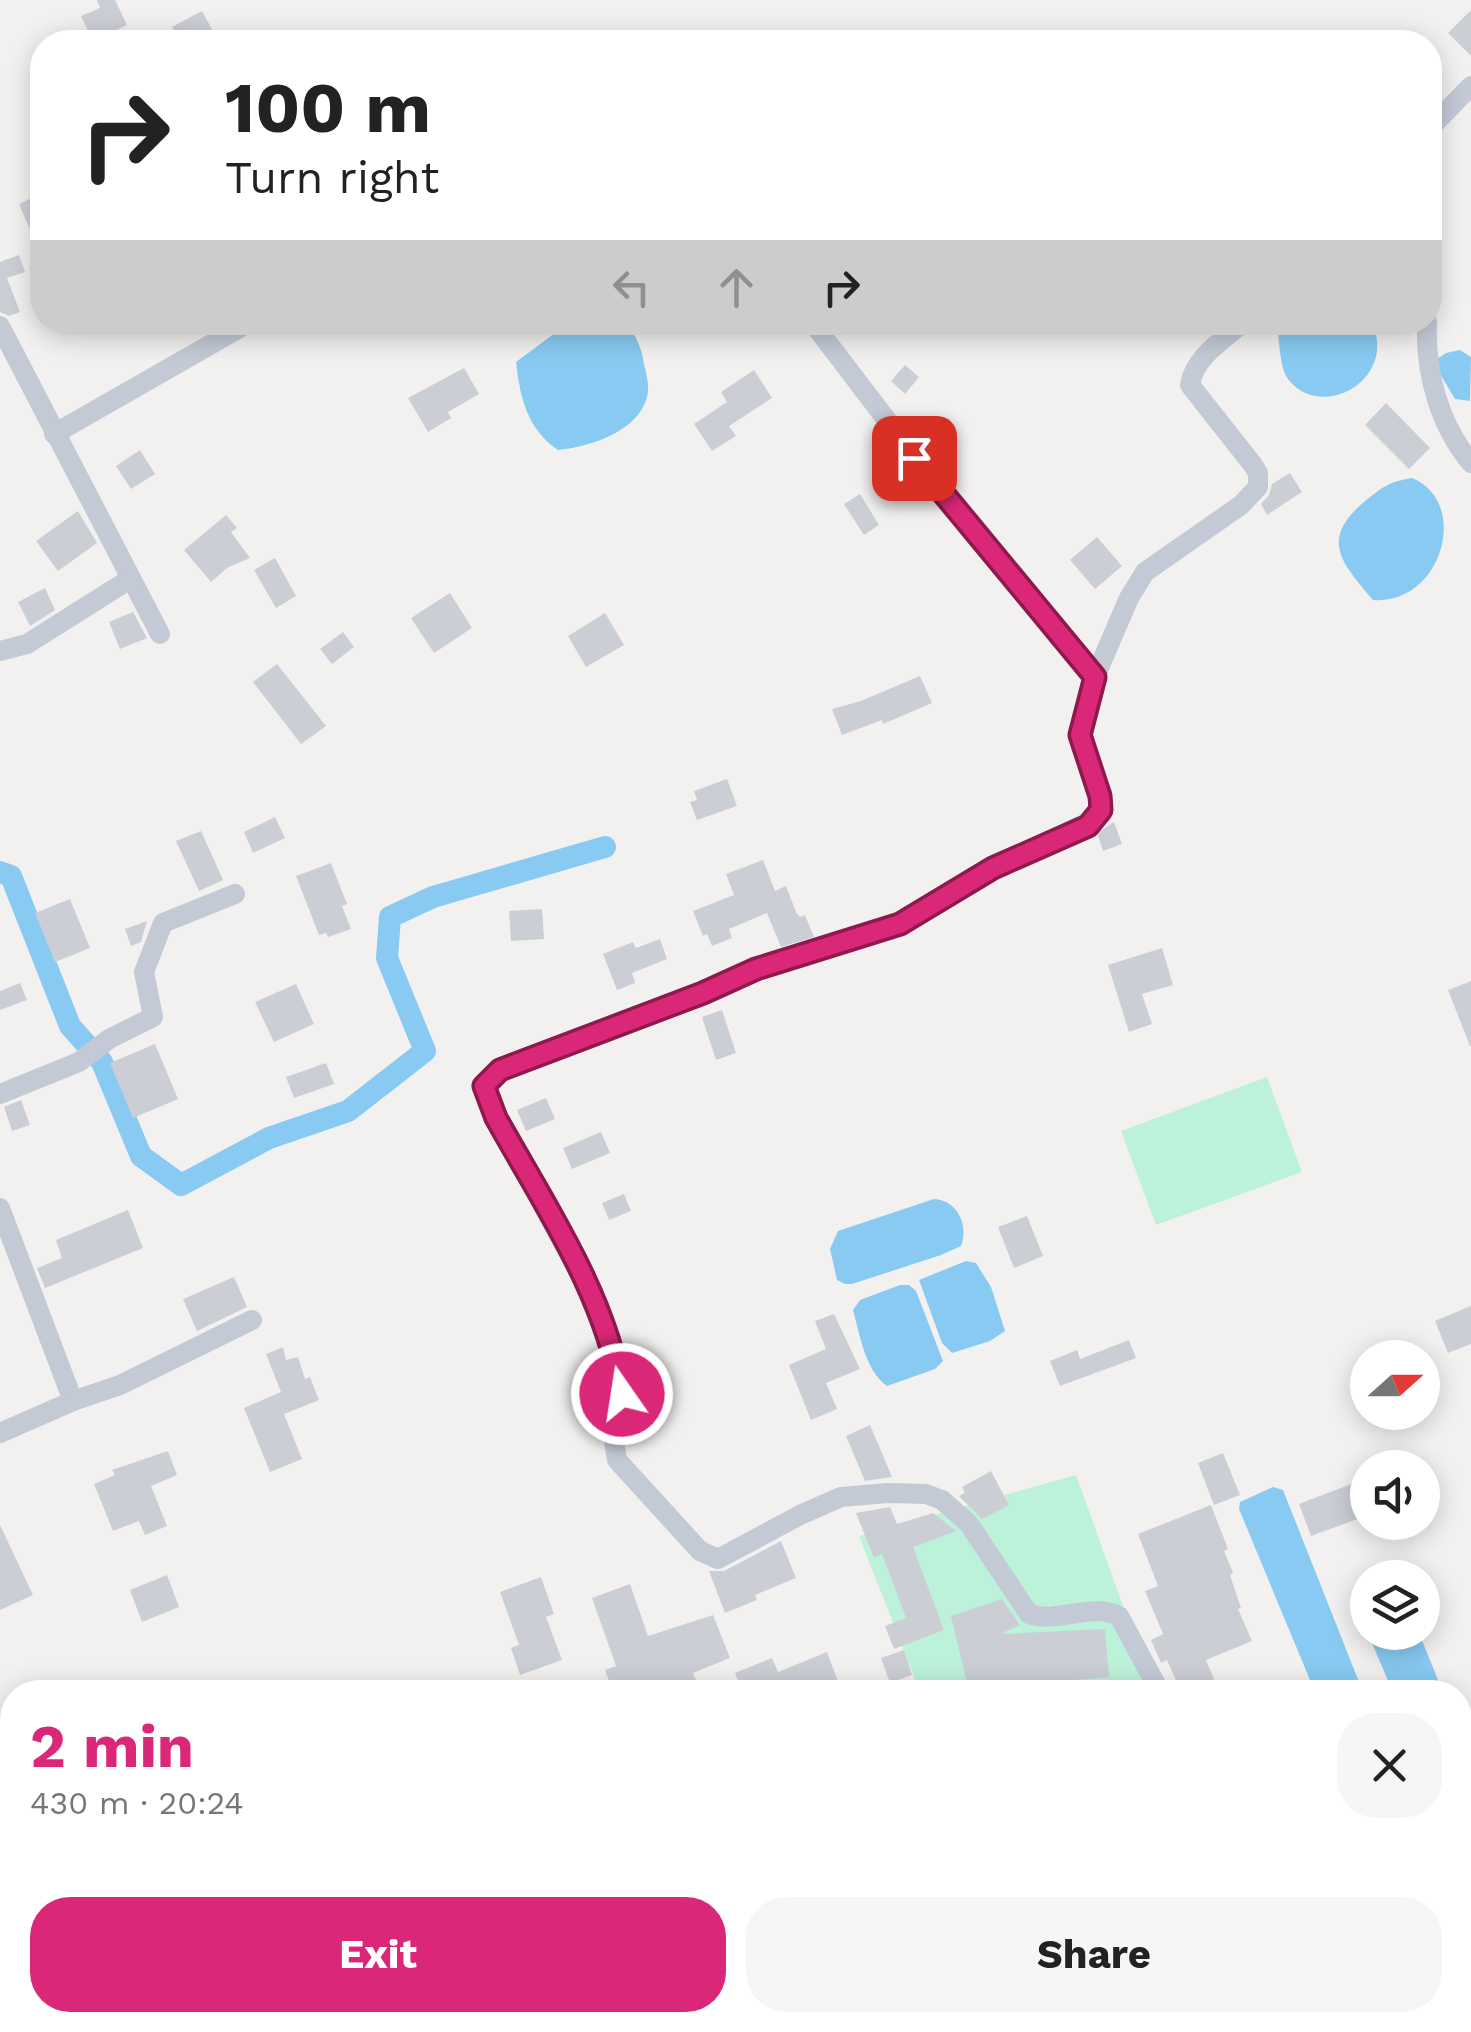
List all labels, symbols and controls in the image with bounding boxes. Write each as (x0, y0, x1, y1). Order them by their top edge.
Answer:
text: 100 m (225, 67, 431, 149)
icon: right (60, 70, 190, 200)
text: Turn right (225, 151, 439, 204)
icon: left (604, 260, 659, 315)
icon: ahead (709, 260, 764, 315)
icon: right (814, 260, 869, 315)
pin (872, 416, 957, 501)
icon: arrive (887, 431, 942, 486)
north arrow (1350, 1340, 1440, 1430)
map controls (1350, 1340, 1440, 1650)
position arrow (570, 1342, 674, 1446)
button: sound (1350, 1450, 1440, 1540)
button: layers (1350, 1560, 1440, 1650)
text: 2 min (30, 1711, 194, 1782)
button: close (1337, 1713, 1442, 1818)
text: 430 m · 20:24 (30, 1784, 244, 1822)
button: Exit (30, 1897, 726, 2012)
button: Share (746, 1897, 1442, 2012)

